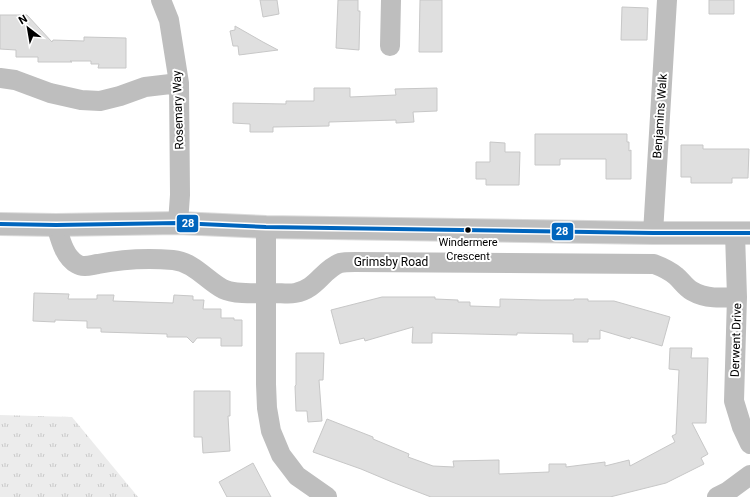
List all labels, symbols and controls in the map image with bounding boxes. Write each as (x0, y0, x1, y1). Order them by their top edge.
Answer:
north arrow (8, 8, 48, 48)
text: N (16, 12, 30, 27)
street label: Rosemary Way (170, 70, 186, 150)
street label: Benjamins Walk (650, 72, 670, 159)
line badge: 28 (176, 214, 199, 233)
text: 28 (182, 217, 194, 230)
line badge: 28 (551, 222, 574, 241)
marker: Windermere Crescent (463, 225, 473, 235)
text: 28 (556, 225, 568, 238)
place label: Windermere Crescent (438, 236, 498, 263)
street label: Grimsby Road (354, 255, 428, 269)
street label: Derwent Drive (728, 303, 744, 377)

